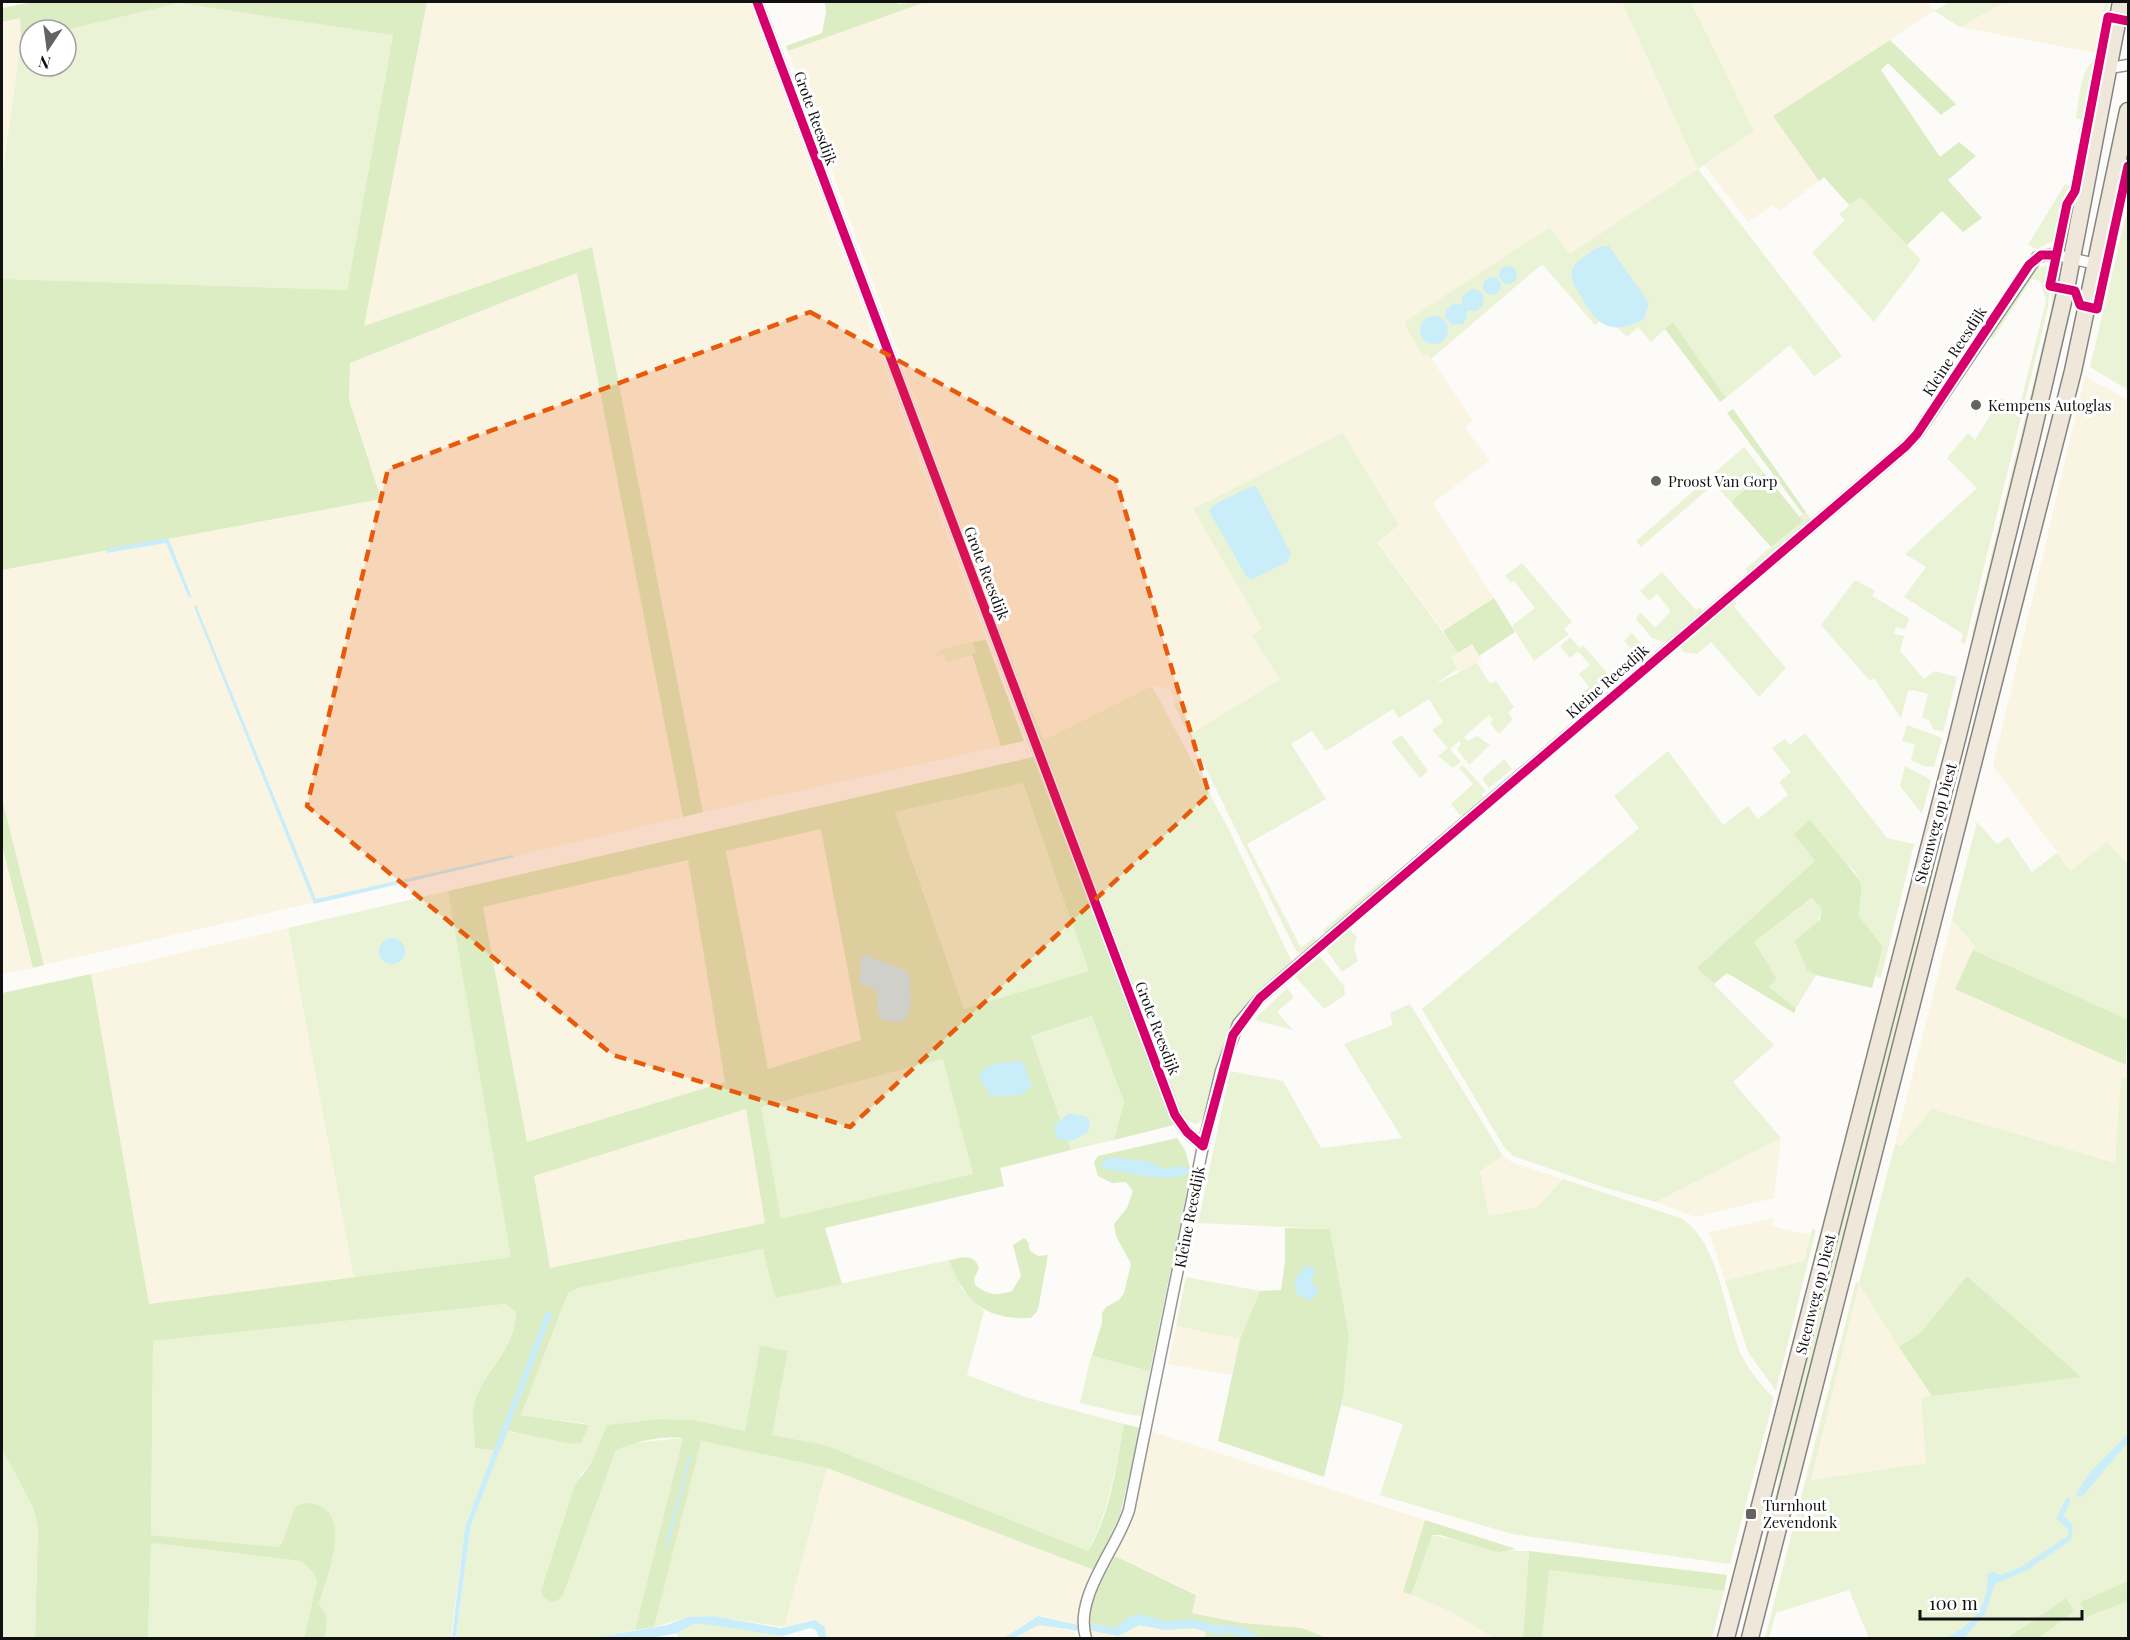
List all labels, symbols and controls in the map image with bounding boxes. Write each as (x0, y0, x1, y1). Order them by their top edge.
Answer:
north arrow (18, 18, 78, 78)
text: N (36, 51, 53, 75)
street label: Grote Reesdijk (790, 68, 843, 169)
street label: Kleine Reesdijk (1918, 302, 1991, 400)
place label: Kempens Autoglas (1988, 395, 2112, 415)
marker: Kempens Autoglas (1969, 398, 1983, 412)
place label: Proost Van Gorp (1668, 471, 1778, 491)
marker: Proost Van Gorp (1649, 474, 1663, 488)
street label: Grote Reesdijk (960, 523, 1014, 623)
street label: Kleine Reesdijk (1561, 639, 1653, 722)
street label: Steenweg op Diest (1909, 760, 1961, 885)
street label: Grote Reesdijk (1131, 978, 1185, 1078)
street label: Kleine Reesdijk (1169, 1164, 1209, 1270)
street label: Steenweg op Diest (1790, 1231, 1840, 1356)
place label: Turnhout Zevendonk (1763, 1495, 1838, 1532)
marker: Turnhout Zevendonk (1744, 1507, 1758, 1521)
scale bar (1920, 1583, 2082, 1621)
text: 100 m (1929, 1591, 1978, 1615)

